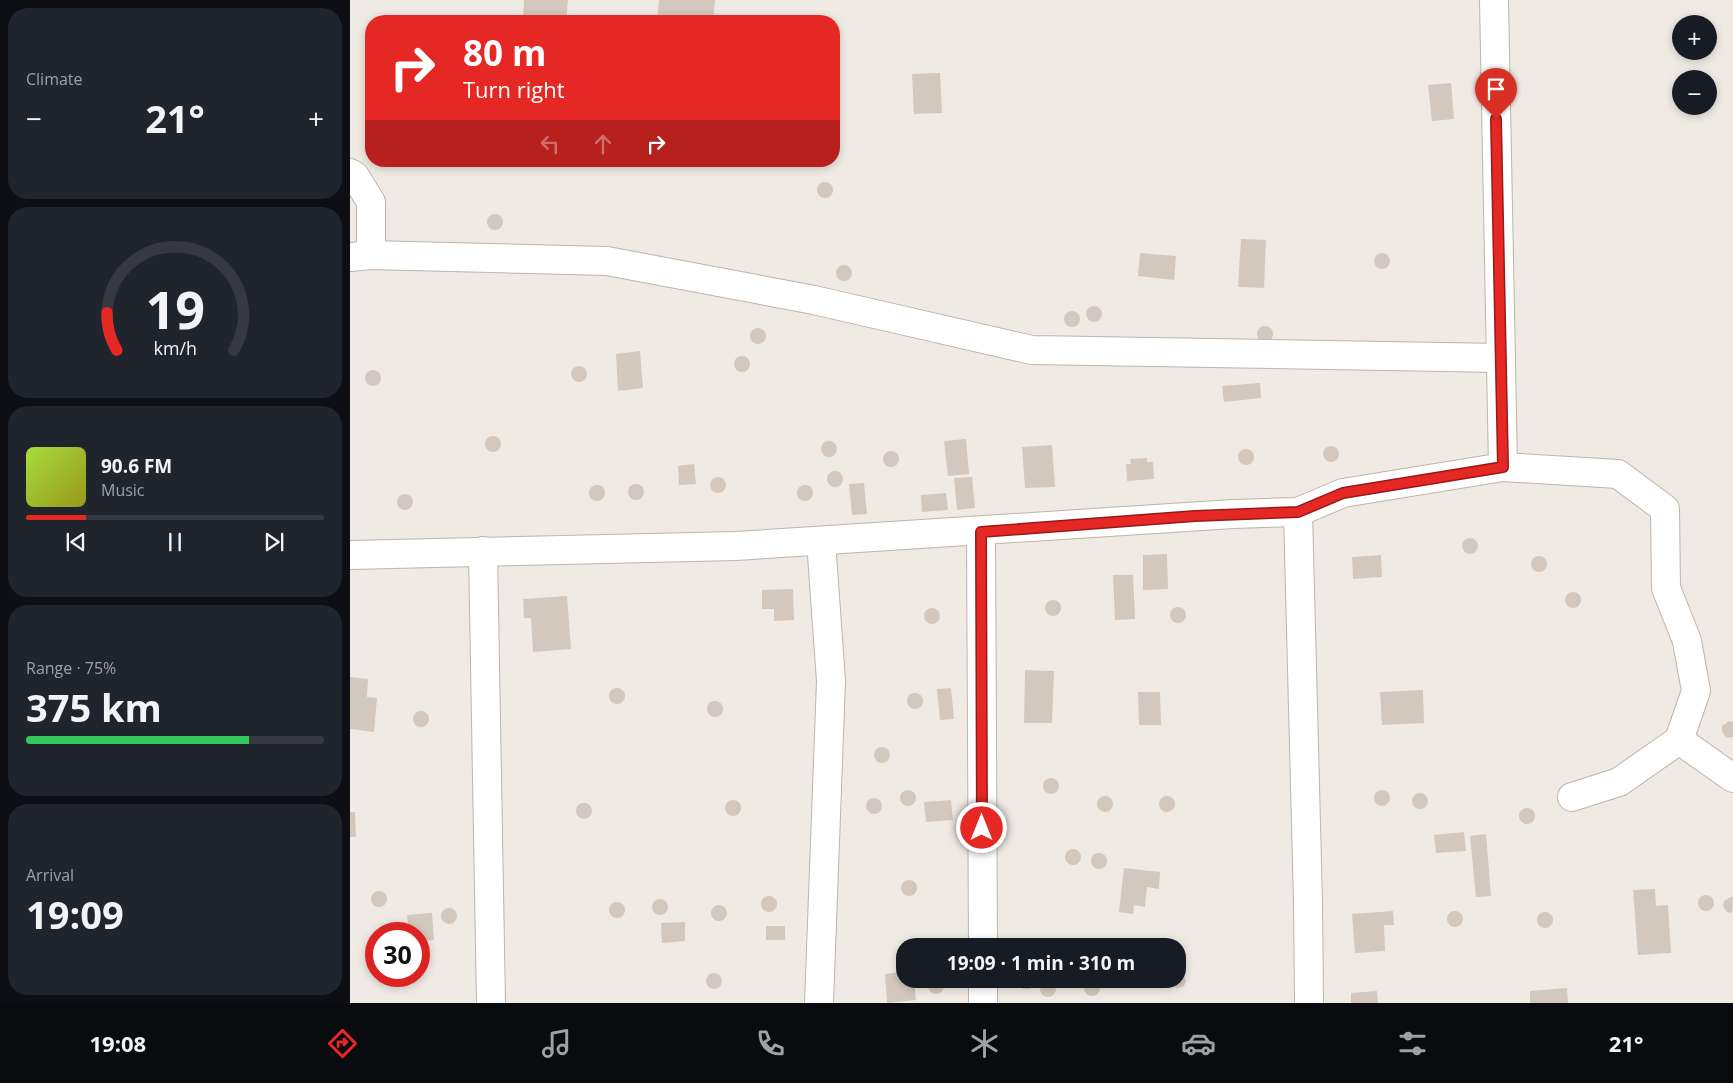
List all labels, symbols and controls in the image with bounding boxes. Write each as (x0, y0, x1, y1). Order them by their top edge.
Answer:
map controls (1672, 15, 1717, 115)
button: + (1672, 15, 1717, 60)
text: 80 m (463, 29, 546, 76)
icon: right (380, 35, 445, 100)
text: Climate (26, 68, 83, 90)
pin (1475, 68, 1517, 119)
button: − (1672, 70, 1717, 115)
text: Turn right (463, 74, 565, 104)
icon: arrive (1482, 75, 1510, 103)
text: 21° (145, 92, 205, 144)
text: − (26, 99, 42, 137)
text: + (308, 99, 324, 137)
icon: left (536, 130, 564, 158)
icon: ahead (589, 130, 617, 158)
icon: right (642, 130, 670, 158)
text: 19 (145, 273, 205, 344)
text: km/h (153, 336, 197, 360)
text: 90.6 FM (101, 453, 172, 479)
text: Music (101, 479, 145, 501)
icon: previous (62, 528, 90, 556)
icon: pause (161, 528, 189, 556)
icon: next (260, 528, 288, 556)
text: Range · 75% (26, 657, 116, 679)
text: 375 km (26, 681, 162, 733)
position arrow (955, 801, 1007, 853)
text: Arrival (26, 864, 74, 886)
text: 19:09 (26, 888, 124, 940)
speed limit sign: 30 (365, 922, 430, 987)
text: 19:09 · 1 min · 310 m (947, 950, 1135, 976)
icon: directions (325, 1026, 360, 1061)
icon: music (539, 1026, 574, 1061)
icon: phone (753, 1026, 788, 1061)
icon: climate (967, 1026, 1002, 1061)
icon: car (1181, 1026, 1216, 1061)
icon: filters (1395, 1026, 1430, 1061)
text: 19:08 (89, 1028, 146, 1058)
text: 21° (1609, 1028, 1643, 1058)

